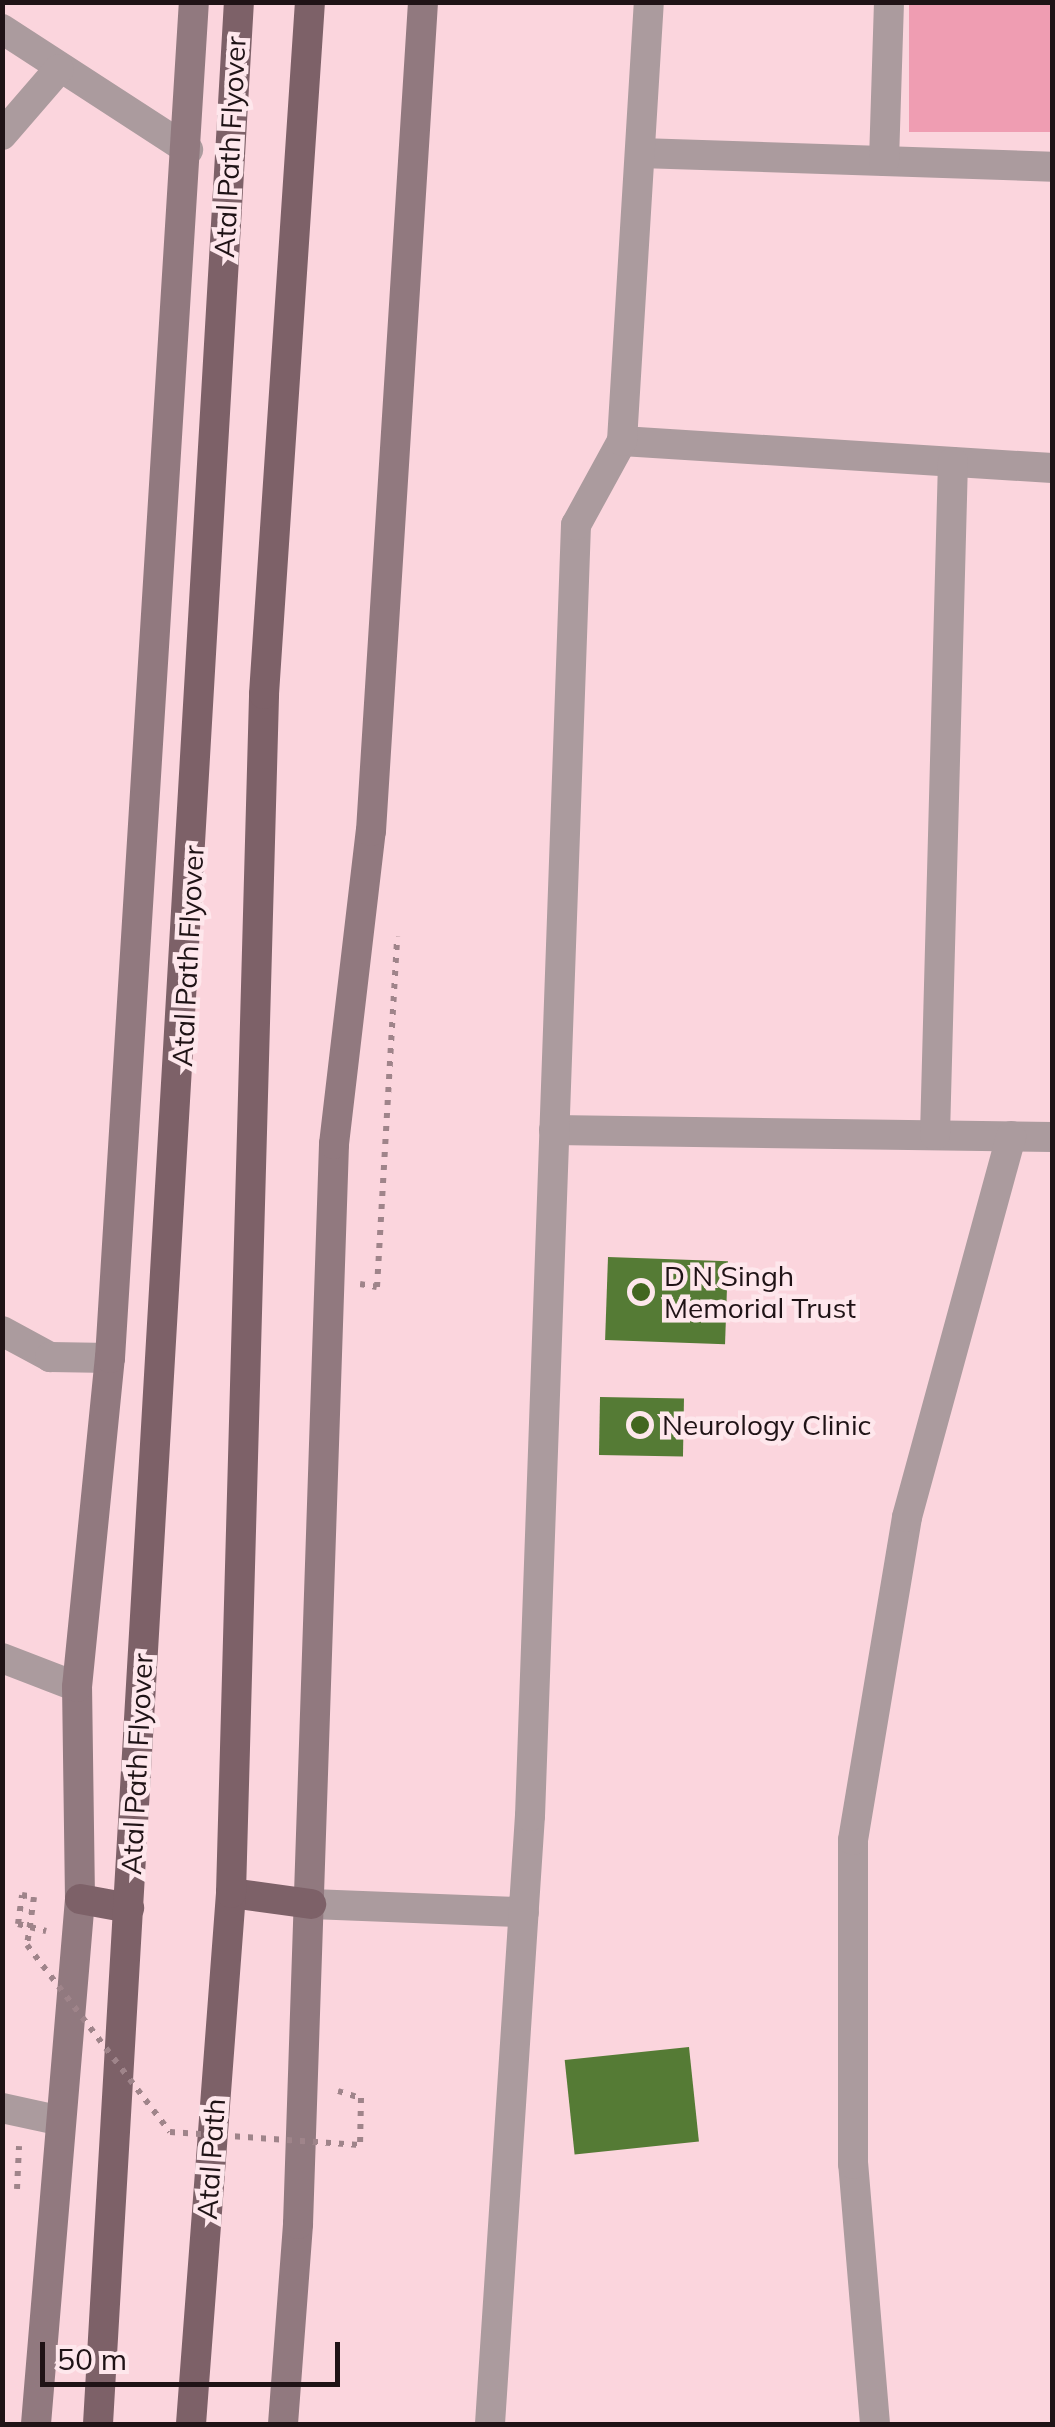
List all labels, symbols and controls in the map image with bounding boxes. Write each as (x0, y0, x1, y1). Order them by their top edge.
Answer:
street label: Atal Path Flyover (207, 35, 253, 259)
street label: Atal Path Flyover (165, 844, 211, 1068)
place label: D N Singh Memorial Trust (664, 1259, 856, 1325)
marker: D N Singh Memorial Trust (628, 1279, 654, 1305)
place label: Neurology Clinic (662, 1408, 871, 1442)
marker: Neurology Clinic (627, 1412, 653, 1438)
street label: Atal Path Flyover (114, 1652, 160, 1876)
street label: Atal Path (190, 2097, 232, 2221)
scale bar (45, 2322, 345, 2384)
text: 50 m (57, 2340, 127, 2378)

